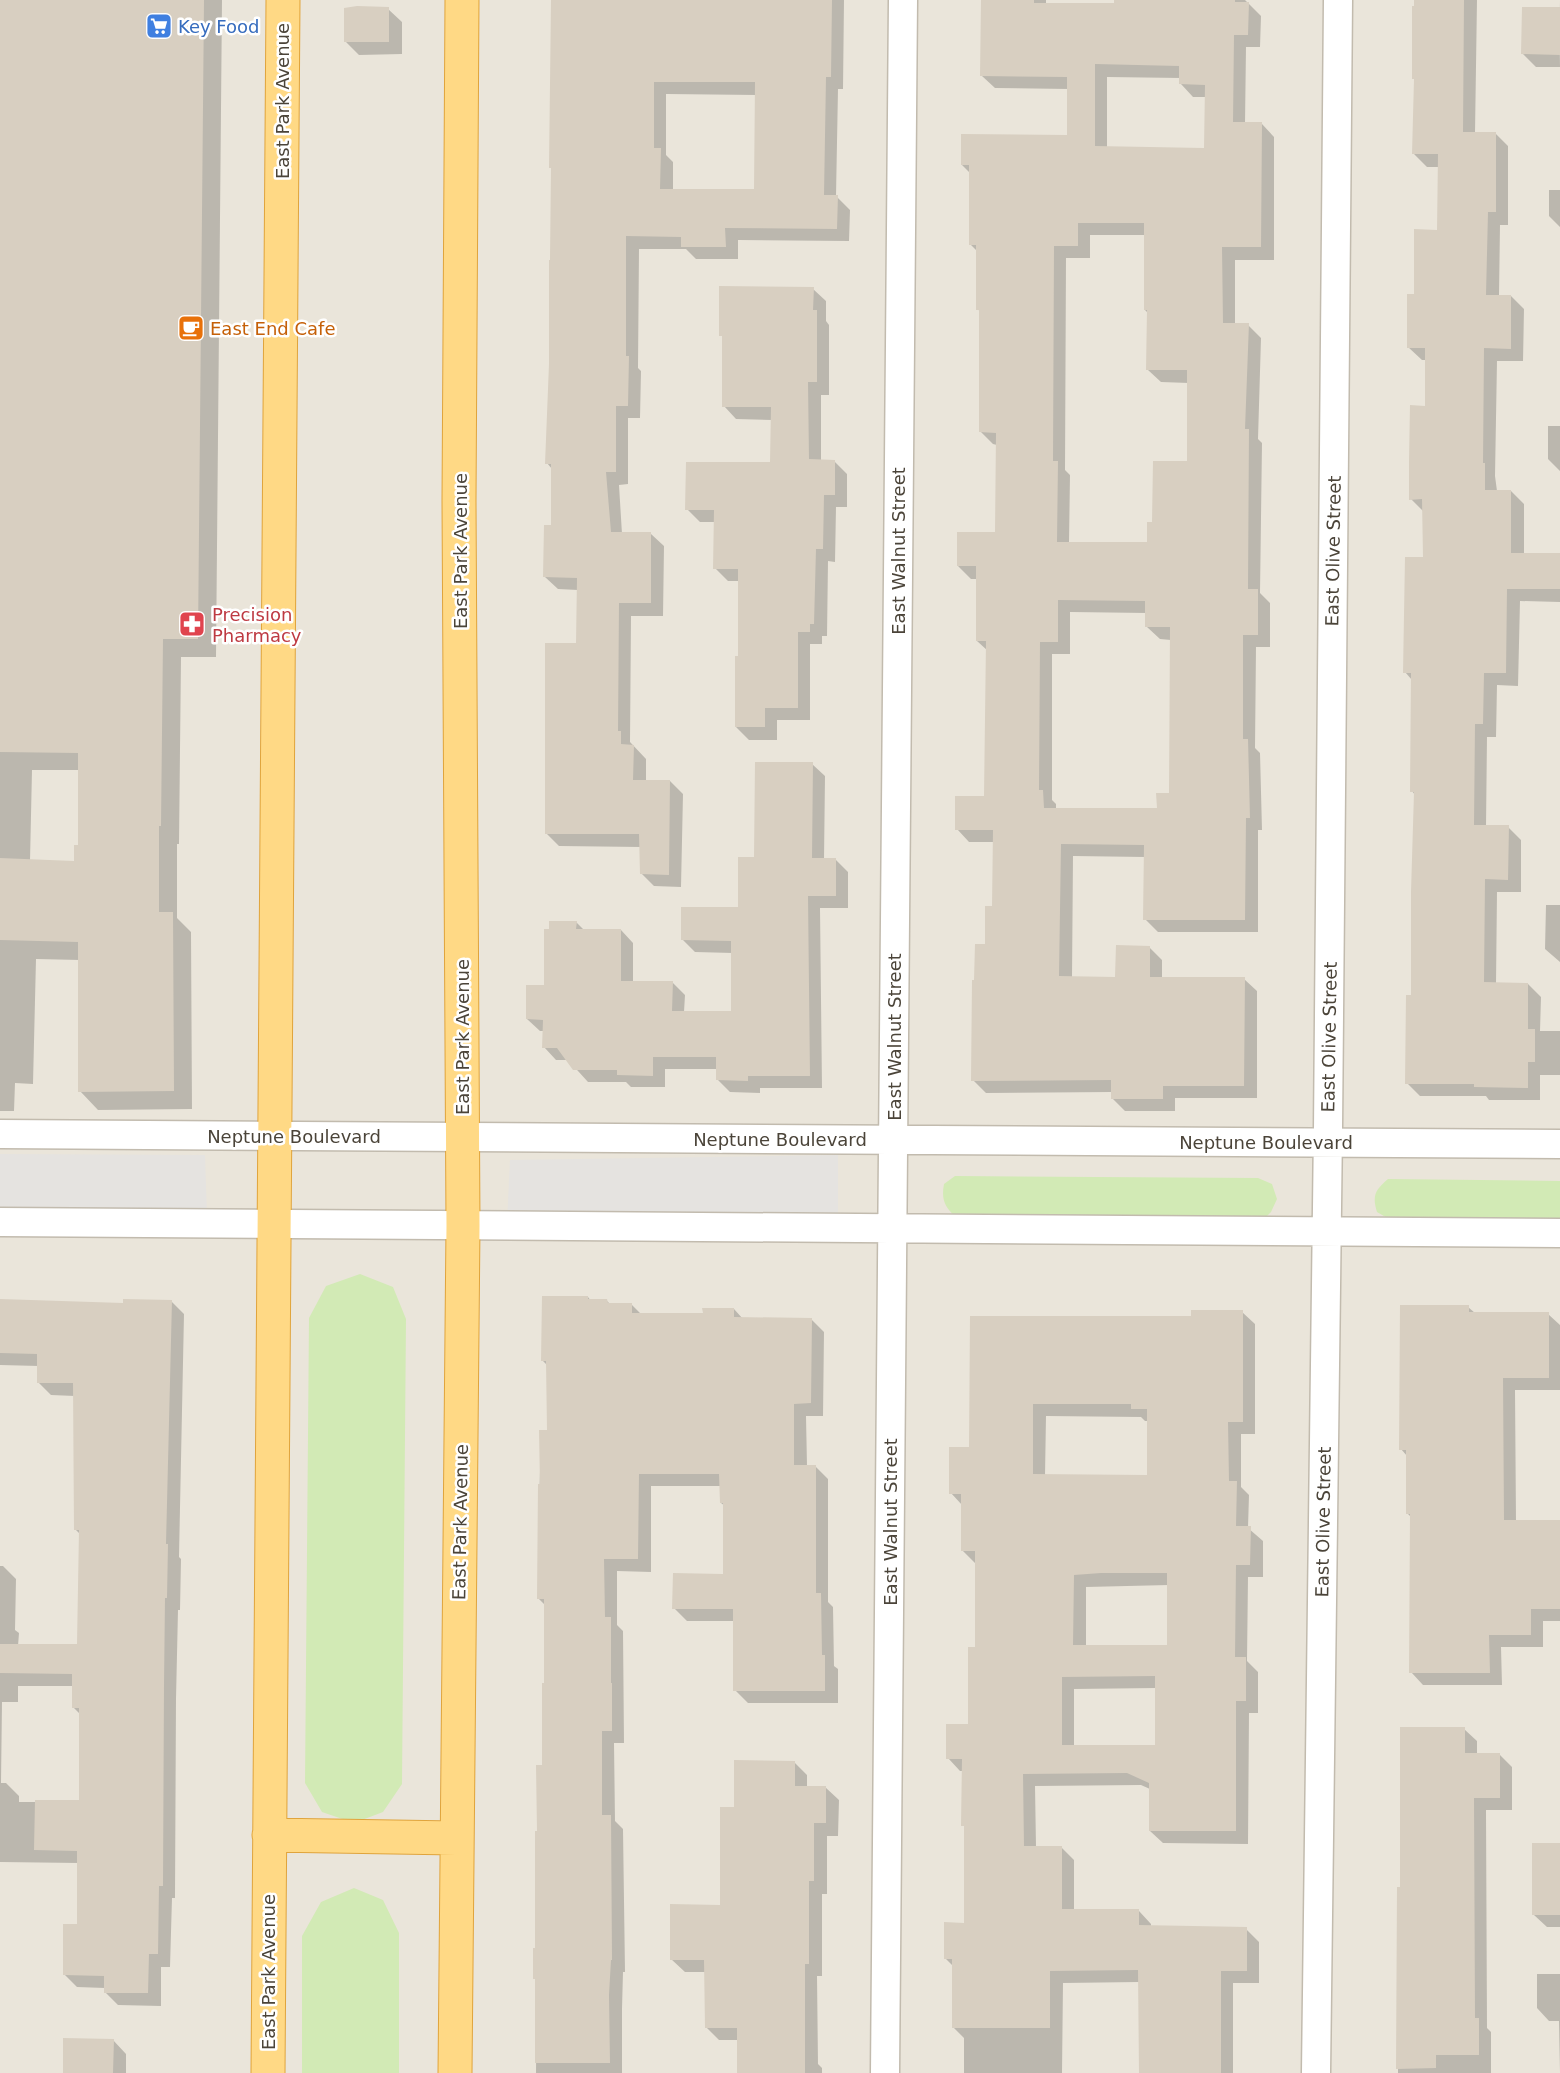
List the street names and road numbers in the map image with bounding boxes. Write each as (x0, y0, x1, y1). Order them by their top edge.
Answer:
street label: East Park Avenue (272, 23, 293, 179)
street label: East Walnut Street (888, 467, 909, 635)
street label: East Park Avenue (450, 473, 471, 629)
street label: East Olive Street (1321, 475, 1345, 627)
street label: East Walnut Street (884, 953, 905, 1121)
street label: East Park Avenue (452, 959, 473, 1115)
street label: East Olive Street (1317, 961, 1341, 1113)
street label: Neptune Boulevard (207, 1126, 381, 1147)
street label: Neptune Boulevard (693, 1129, 867, 1150)
street label: Neptune Boulevard (1179, 1132, 1353, 1153)
street label: East Walnut Street (880, 1438, 901, 1606)
street label: East Park Avenue (448, 1444, 472, 1600)
street label: East Olive Street (1311, 1446, 1335, 1598)
street label: East Park Avenue (258, 1894, 279, 2050)

